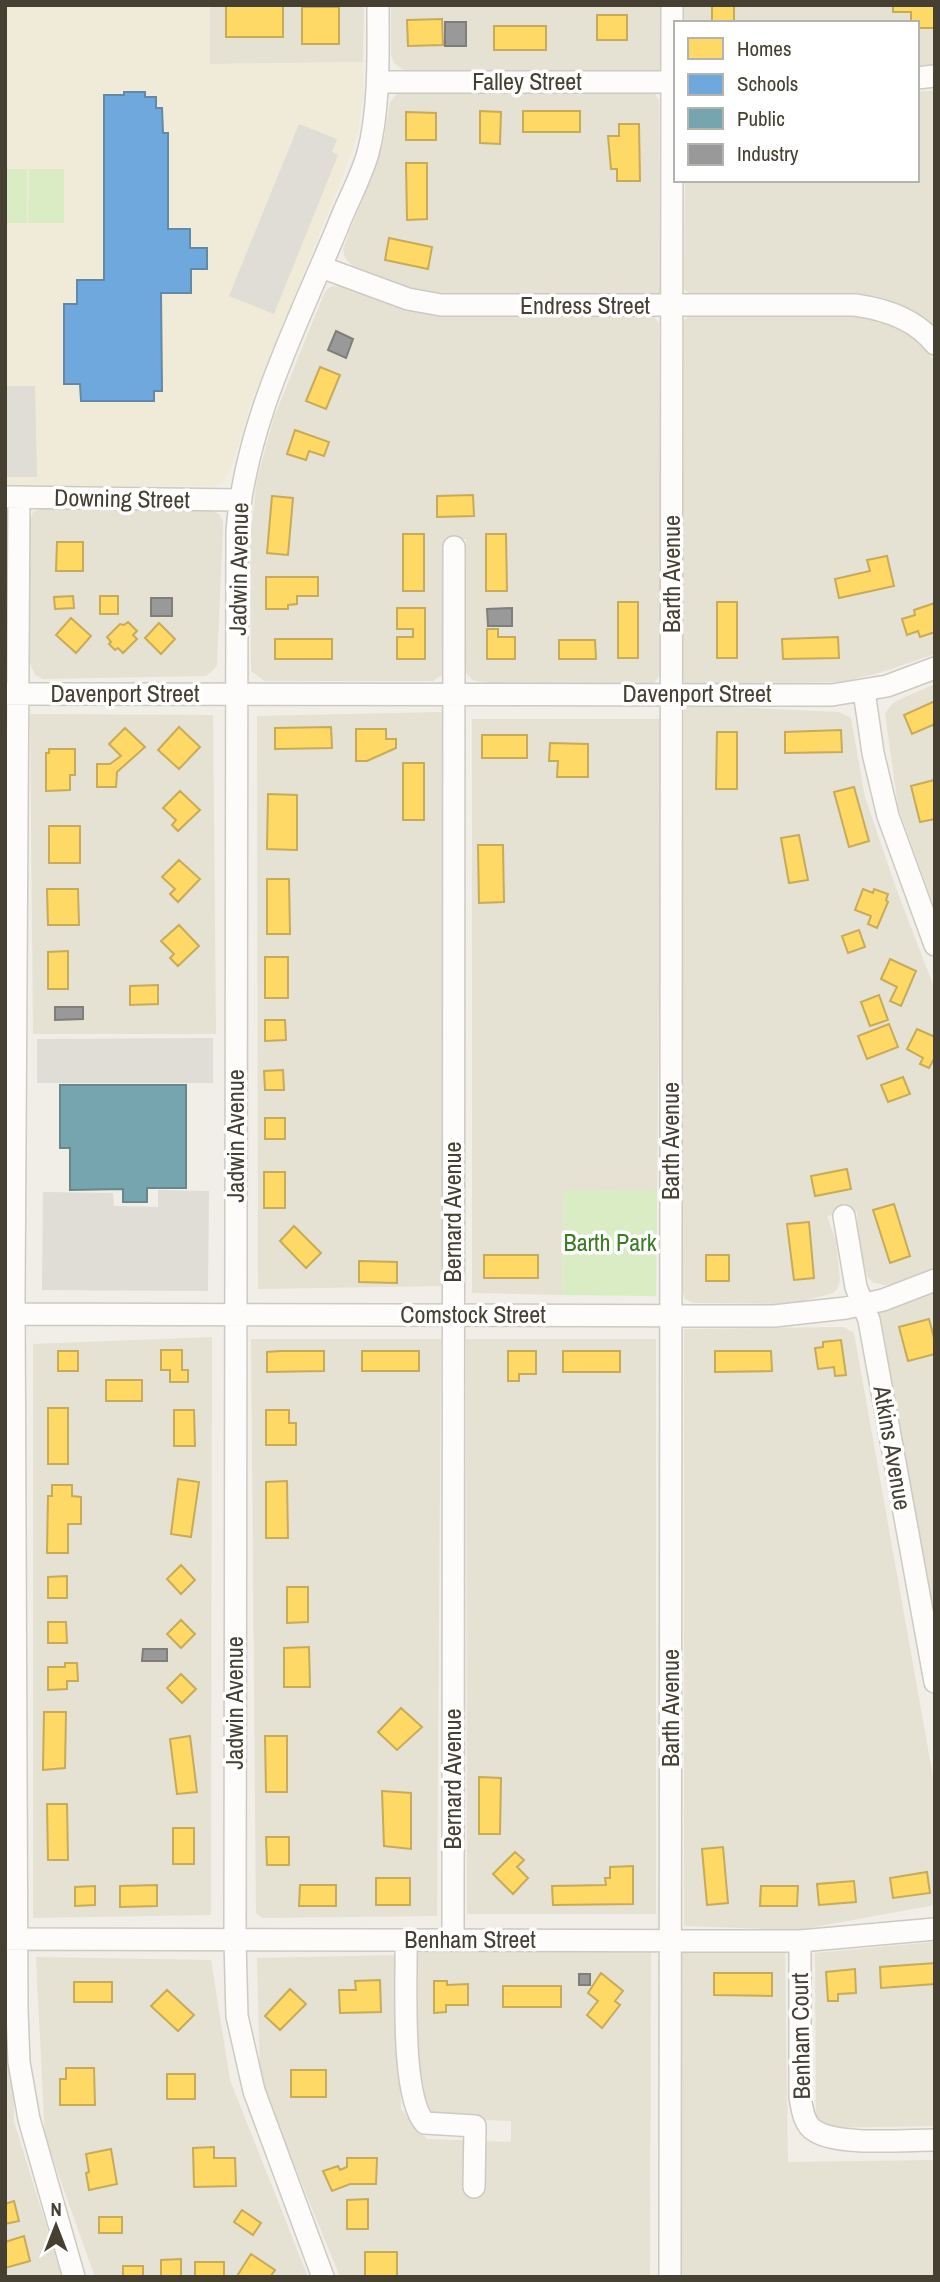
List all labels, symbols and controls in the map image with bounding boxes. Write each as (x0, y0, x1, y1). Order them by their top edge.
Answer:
legend (674, 21, 919, 182)
text: Homes (737, 34, 792, 63)
street label: Falley Street (472, 65, 582, 97)
text: Schools (737, 69, 798, 98)
text: Public (737, 104, 785, 133)
text: Industry (737, 139, 799, 168)
street label: Endress Street (520, 289, 651, 321)
street label: Downing Street (54, 481, 191, 515)
street label: Jadwin Avenue (221, 502, 255, 636)
street label: Barth Avenue (655, 515, 687, 633)
street label: Davenport Street (51, 677, 200, 709)
street label: Davenport Street (623, 677, 772, 709)
street label: Jadwin Avenue (219, 1069, 251, 1203)
street label: Barth Avenue (654, 1082, 686, 1200)
street label: Bernard Avenue (436, 1142, 468, 1282)
park label: Barth Park (564, 1226, 657, 1258)
street label: Comstock Street (400, 1298, 546, 1330)
street label: Atkins Avenue (866, 1382, 920, 1512)
street label: Jadwin Avenue (218, 1636, 250, 1770)
street label: Barth Avenue (654, 1649, 686, 1767)
street label: Bernard Avenue (436, 1709, 468, 1849)
street label: Benham Street (404, 1923, 536, 1955)
street label: Benham Court (783, 1972, 817, 2100)
north arrow (21, 2191, 91, 2261)
text: N (50, 2196, 62, 2222)

